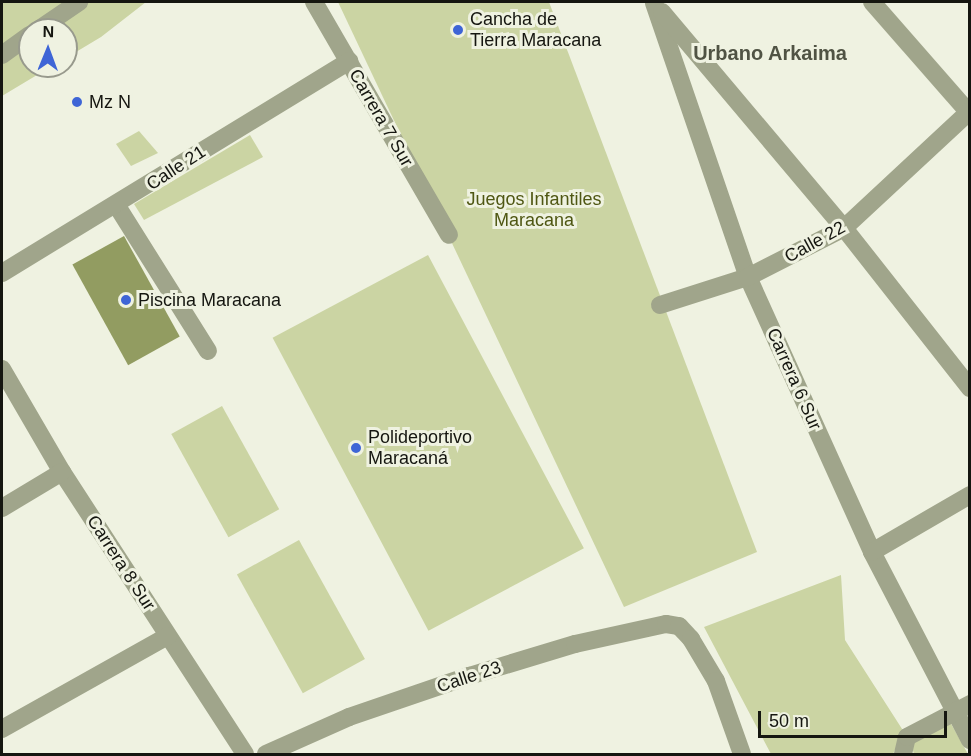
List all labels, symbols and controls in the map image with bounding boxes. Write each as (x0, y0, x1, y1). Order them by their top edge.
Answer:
place label: Cancha de Tierra Maracana (470, 9, 601, 52)
north arrow (18, 18, 78, 78)
text: N (42, 23, 54, 40)
marker: Cancha de Tierra Maracana (451, 23, 465, 37)
district label: Urbano Arkaima (693, 41, 847, 65)
street label: Carrera 7 Sur (344, 65, 418, 171)
place label: Mz N (89, 91, 131, 113)
marker: Mz N (70, 95, 84, 109)
street label: Calle 21 (142, 141, 210, 195)
park label: Juegos Infantiles Maracana (466, 189, 602, 232)
street label: Calle 22 (781, 217, 849, 267)
place label: Piscina Maracana (138, 289, 281, 311)
marker: Piscina Maracana (119, 293, 133, 307)
street label: Carrera 6 Sur (762, 325, 826, 433)
place label: Polideportivo Maracaná (368, 427, 472, 470)
marker: Polideportivo Maracaná (349, 441, 363, 455)
street label: Carrera 8 Sur (82, 511, 160, 615)
street label: Calle 23 (434, 657, 504, 697)
scale bar (761, 699, 950, 737)
text: 50 m (769, 711, 809, 731)

